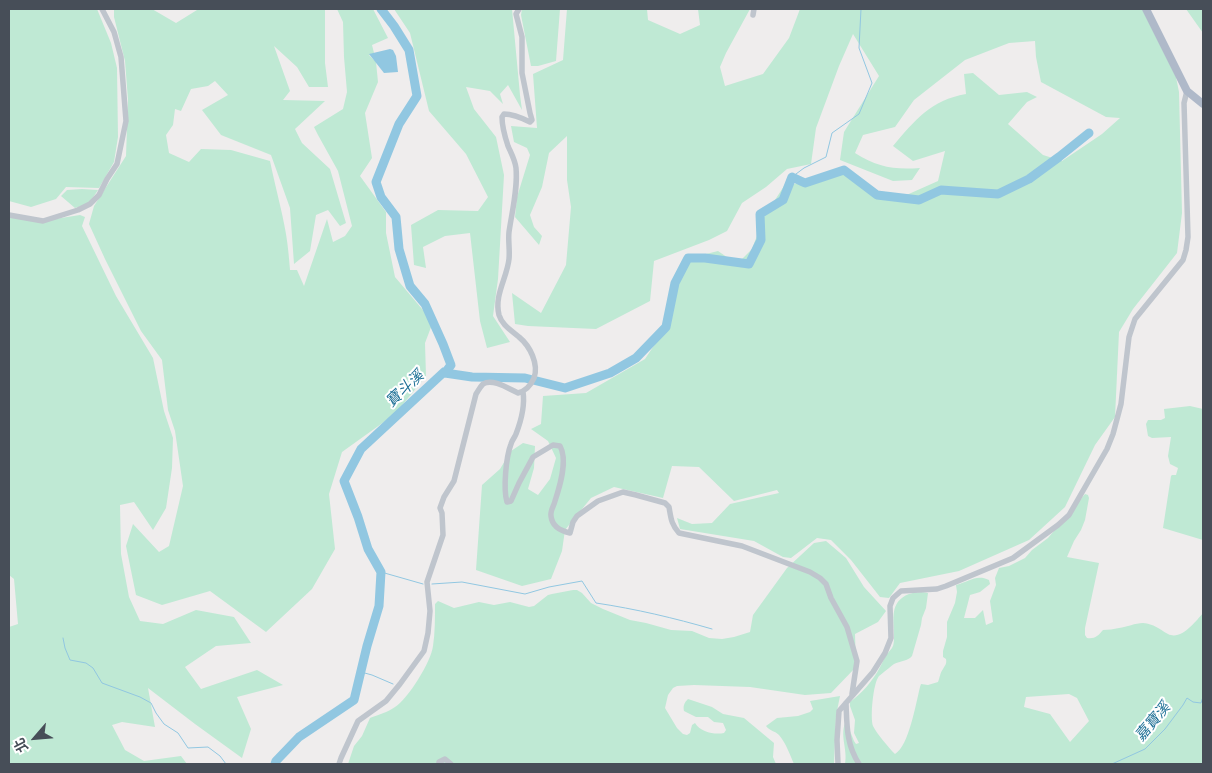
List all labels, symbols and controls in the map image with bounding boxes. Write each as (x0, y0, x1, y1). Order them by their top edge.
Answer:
water label: 寶斗溪 (382, 367, 428, 411)
water label: 嘉寶溪 (1132, 699, 1174, 745)
north arrow (10, 713, 60, 763)
text: 北 (10, 735, 32, 755)

